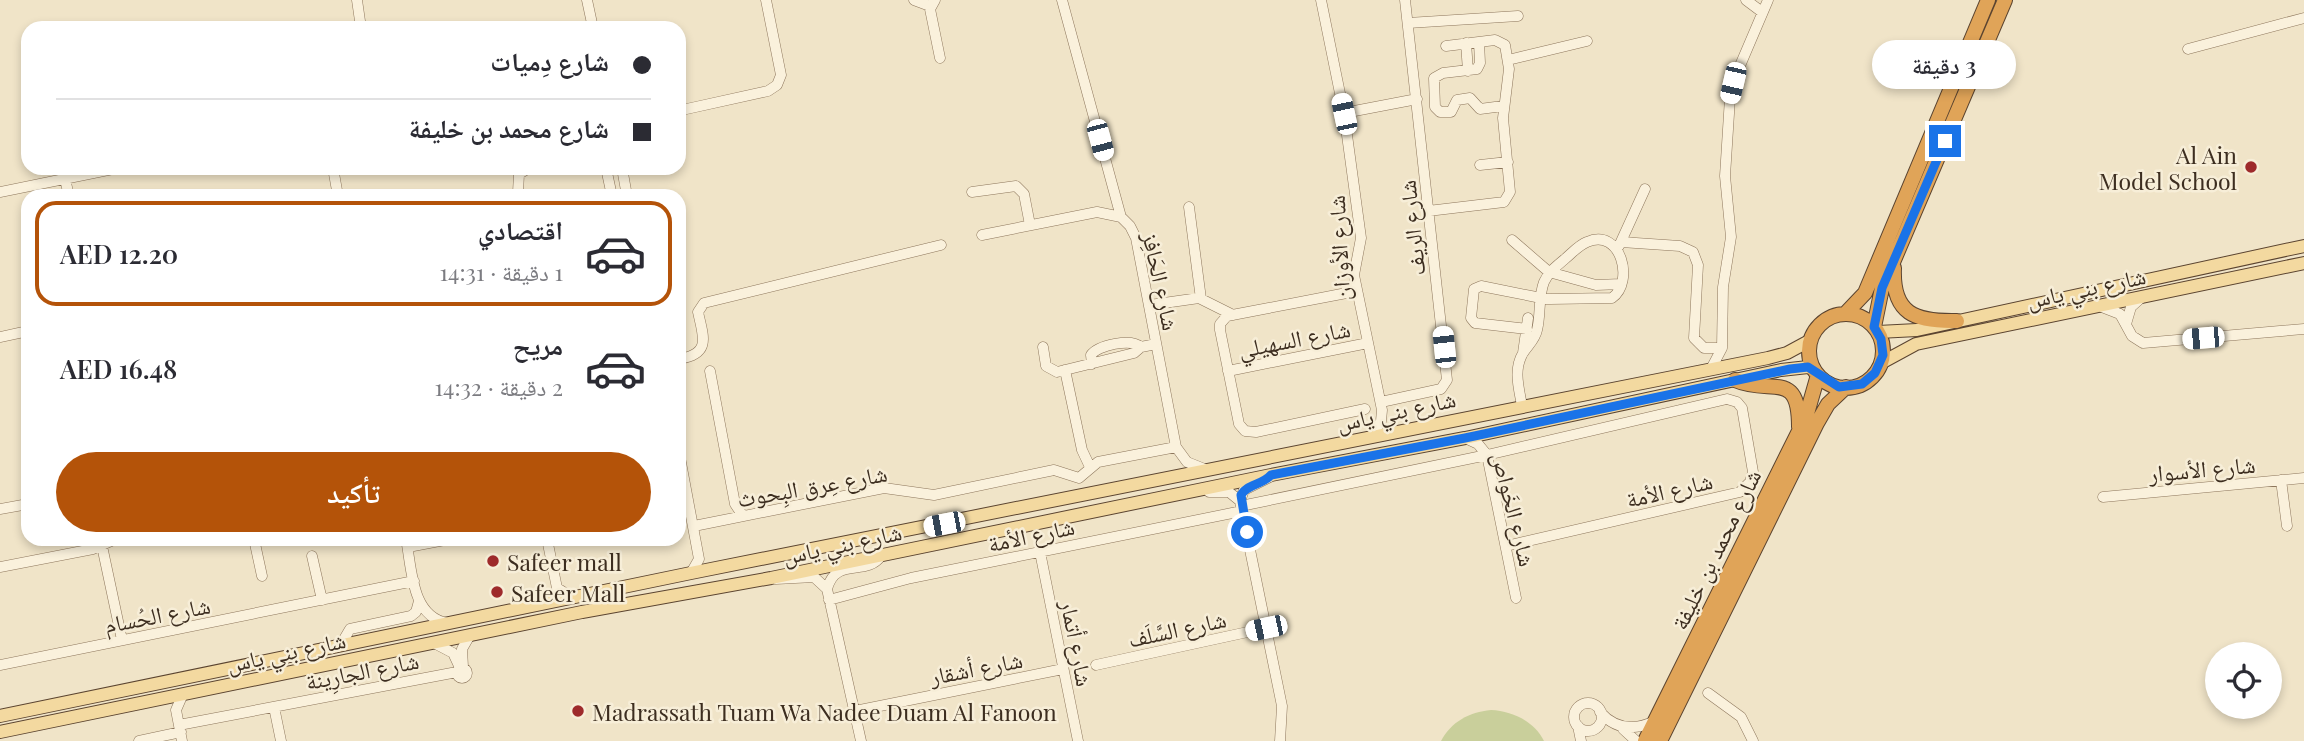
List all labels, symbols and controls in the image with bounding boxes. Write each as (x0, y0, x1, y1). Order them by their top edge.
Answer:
callout: 3 دقيقة (1873, 40, 2017, 88)
text: شارع دِميات (490, 43, 609, 78)
text: 3 دقيقة (1912, 49, 1976, 80)
car (1719, 60, 1748, 106)
car (1330, 91, 1359, 137)
text: شارع محمد بن خليفة (409, 110, 609, 145)
car (1085, 117, 1116, 163)
route end (1929, 125, 1961, 157)
place label: Al Ain Model School (2099, 139, 2237, 196)
marker: Al Ain Model School (2243, 159, 2259, 175)
street label: شارع الريف (1391, 179, 1432, 277)
street label: شارع الأوزان (1320, 194, 1357, 301)
text: اقتصادي (478, 212, 563, 247)
icon: car (584, 222, 647, 285)
street label: شارع الحَافِز (1135, 228, 1188, 333)
text: AED 12.20 (60, 236, 178, 271)
text: 1 دقيقة · 14:31 (440, 256, 563, 287)
street label: شارع بني ياس (2024, 259, 2149, 319)
street label: شارع السهيلي (1235, 312, 1354, 369)
car (1432, 325, 1457, 369)
car (2182, 326, 2225, 350)
text: مريح (513, 327, 563, 362)
icon: car (584, 337, 647, 400)
text: AED 16.48 (60, 351, 177, 386)
text: 2 دقيقة · 14:32 (435, 371, 563, 402)
street label: شارع بني ياس (1334, 382, 1459, 442)
street label: شارع الأسوار (2146, 448, 2257, 489)
street label: شارع الخَواص (1485, 449, 1544, 570)
button: تأكيد (56, 452, 651, 532)
street label: شارع عِرق البِحوث (735, 457, 890, 516)
street label: شارع الأمة (1623, 464, 1715, 515)
street label: شارع محمد بن خليفة (1663, 464, 1768, 635)
car (922, 510, 967, 538)
street label: شارع الأمة (985, 510, 1077, 559)
street label: شارع بني ياس (780, 515, 905, 575)
route start (1231, 516, 1263, 548)
place label: Safeer mall (507, 546, 622, 577)
marker: Safeer mall (485, 553, 501, 569)
place label: Safeer Mall (511, 577, 626, 608)
marker: Safeer Mall (489, 584, 505, 600)
street label: شارع الحُسام (101, 589, 213, 641)
street label: شارع أتمار (1053, 596, 1102, 689)
street label: شارع السَّلَف (1125, 602, 1229, 654)
car (1244, 613, 1289, 643)
street label: شارع بني ياس (224, 623, 349, 683)
map controls (2205, 642, 2282, 719)
button: locate (2205, 642, 2282, 719)
street label: شارع أشقار (926, 643, 1025, 692)
street label: شارع الجارِينة (303, 644, 422, 699)
place label: Madrassath Tuam Wa Nadee Duam Al Fanoon (592, 696, 1057, 727)
marker: Madrassath Tuam Wa Nadee Duam Al Fanoon (570, 703, 586, 719)

